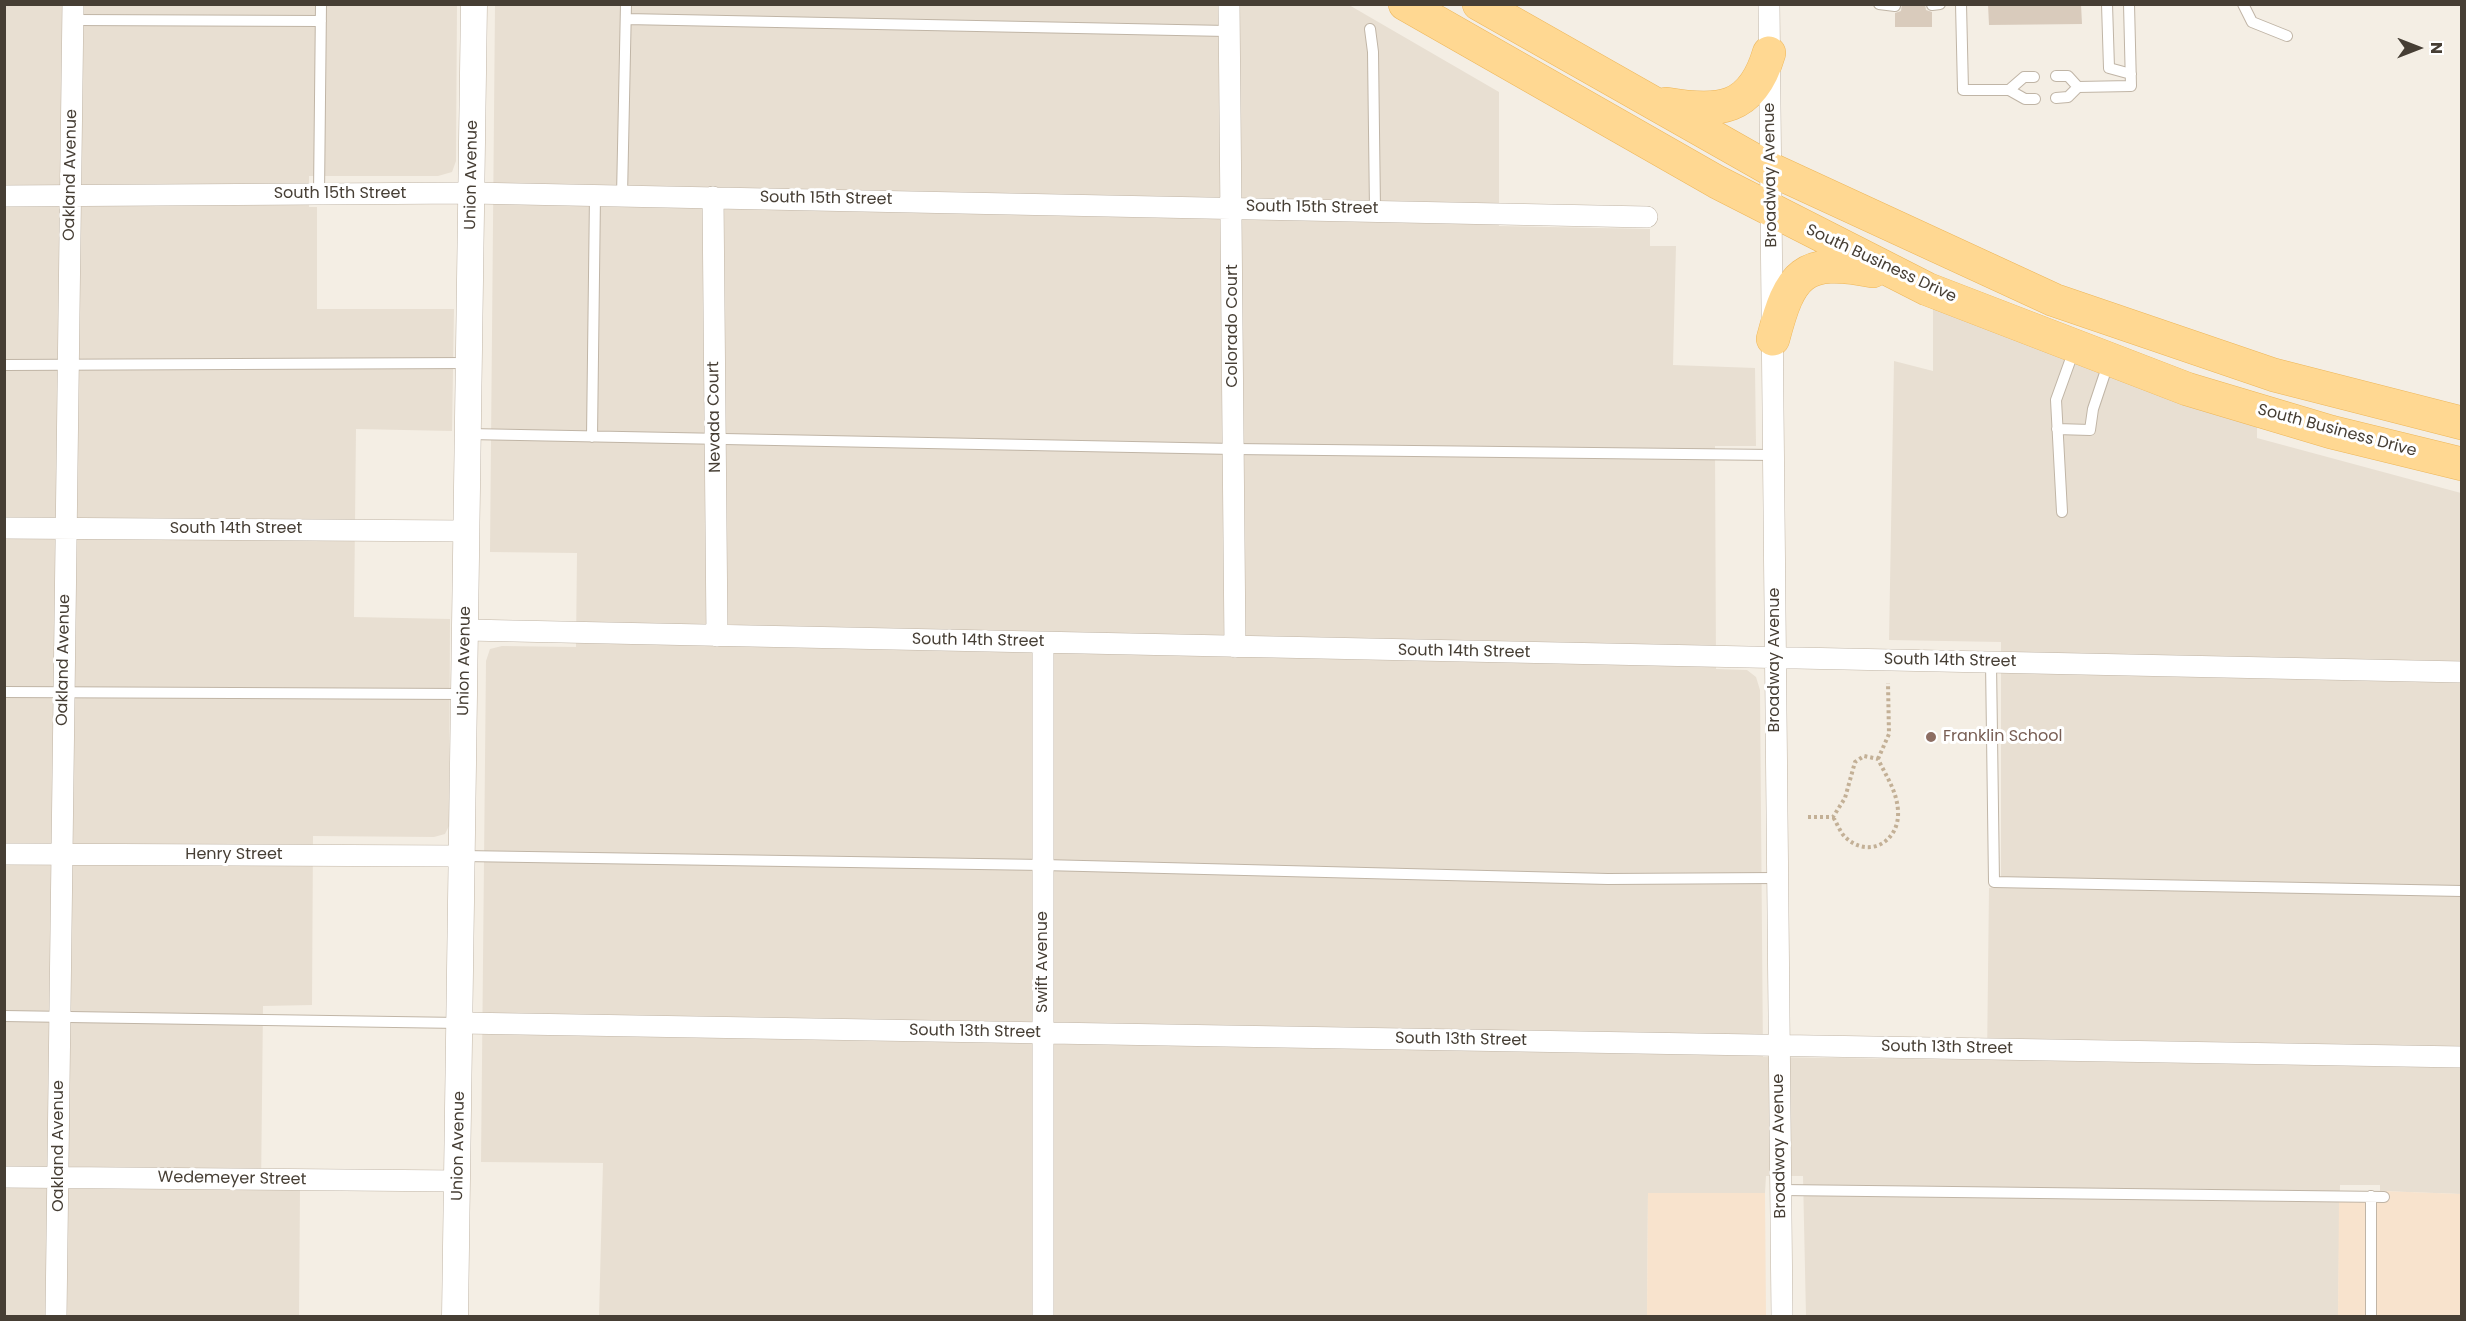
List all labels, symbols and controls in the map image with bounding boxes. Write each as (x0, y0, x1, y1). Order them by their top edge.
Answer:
north arrow (2388, 18, 2448, 78)
text: N (2425, 42, 2448, 54)
street label: Broadway Avenue (1760, 102, 1782, 248)
street label: Oakland Avenue (60, 109, 82, 241)
street label: Union Avenue (461, 120, 483, 230)
street label: South 15th Street (274, 184, 406, 204)
street label: South 15th Street (760, 188, 892, 210)
street label: South 15th Street (1246, 197, 1378, 219)
street label: South Business Drive (1803, 221, 1959, 307)
street label: Colorado Court (1223, 264, 1243, 388)
street label: Nevada Court (704, 361, 726, 473)
street label: South Business Drive (2255, 401, 2419, 461)
street label: South 14th Street (170, 519, 302, 539)
street label: Broadway Avenue (1765, 588, 1785, 732)
street label: Oakland Avenue (53, 594, 75, 726)
street label: Union Avenue (454, 606, 476, 716)
street label: South 14th Street (912, 630, 1044, 652)
street label: South 14th Street (1398, 641, 1530, 663)
street label: South 14th Street (1884, 650, 2016, 672)
place label: Franklin School (1943, 727, 2062, 747)
marker: Franklin School (1924, 730, 1938, 744)
street label: Henry Street (185, 845, 283, 865)
street label: Swift Avenue (1033, 911, 1053, 1013)
street label: South 13th Street (909, 1021, 1041, 1043)
street label: South 13th Street (1395, 1029, 1527, 1051)
street label: South 13th Street (1881, 1037, 2013, 1059)
street label: Broadway Avenue (1769, 1073, 1791, 1219)
street label: Oakland Avenue (49, 1080, 69, 1212)
street label: Union Avenue (448, 1091, 470, 1201)
street label: Wedemeyer Street (157, 1168, 307, 1190)

